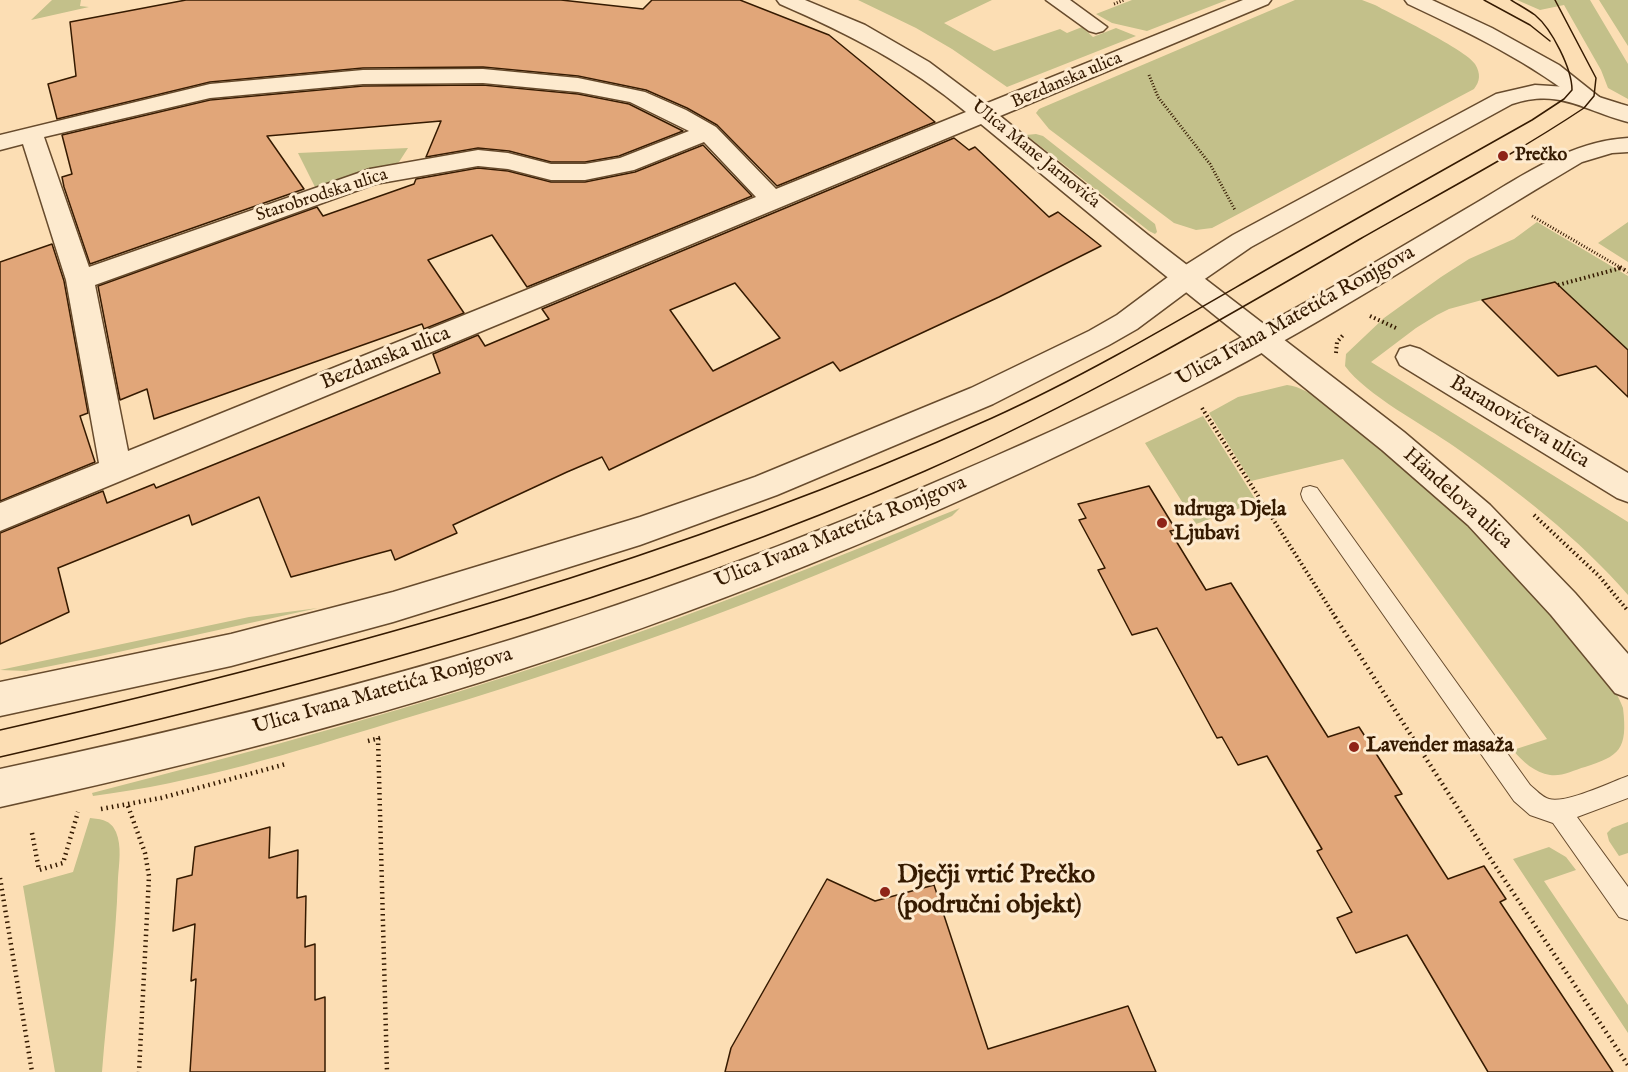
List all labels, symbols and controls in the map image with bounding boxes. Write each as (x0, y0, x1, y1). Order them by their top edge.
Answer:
street label: Bezdanska ulica (1009, 48, 1125, 114)
street label: Ulica Mane Jarnovića (966, 96, 1104, 214)
place label: Prečko (1515, 145, 1567, 167)
marker: Prečko (1496, 149, 1510, 163)
street label: Starobrodska ulica (253, 165, 391, 227)
street label: Ulica Ivana Matetića Ronjgova (1172, 241, 1420, 393)
street label: Bezdanska ulica (318, 322, 454, 396)
street label: Baranovićeva ulica (1444, 371, 1594, 475)
street label: Händelova ulica (1397, 443, 1517, 555)
street label: Ulica Ivana Matetića Ronjgova (712, 471, 970, 595)
place label: udruga Djela Ljubavi (1174, 498, 1286, 548)
marker: udruga Djela Ljubavi (1155, 516, 1169, 530)
street label: Ulica Ivana Matetića Ronjgova (250, 643, 516, 741)
place label: Lavender masaža (1366, 734, 1513, 760)
marker: Lavender masaža (1347, 740, 1361, 754)
place label: Dječji vrtić Prečko (područni objekt) (897, 861, 1095, 922)
marker: Dječji vrtić Prečko (područni objekt) (878, 885, 892, 899)

